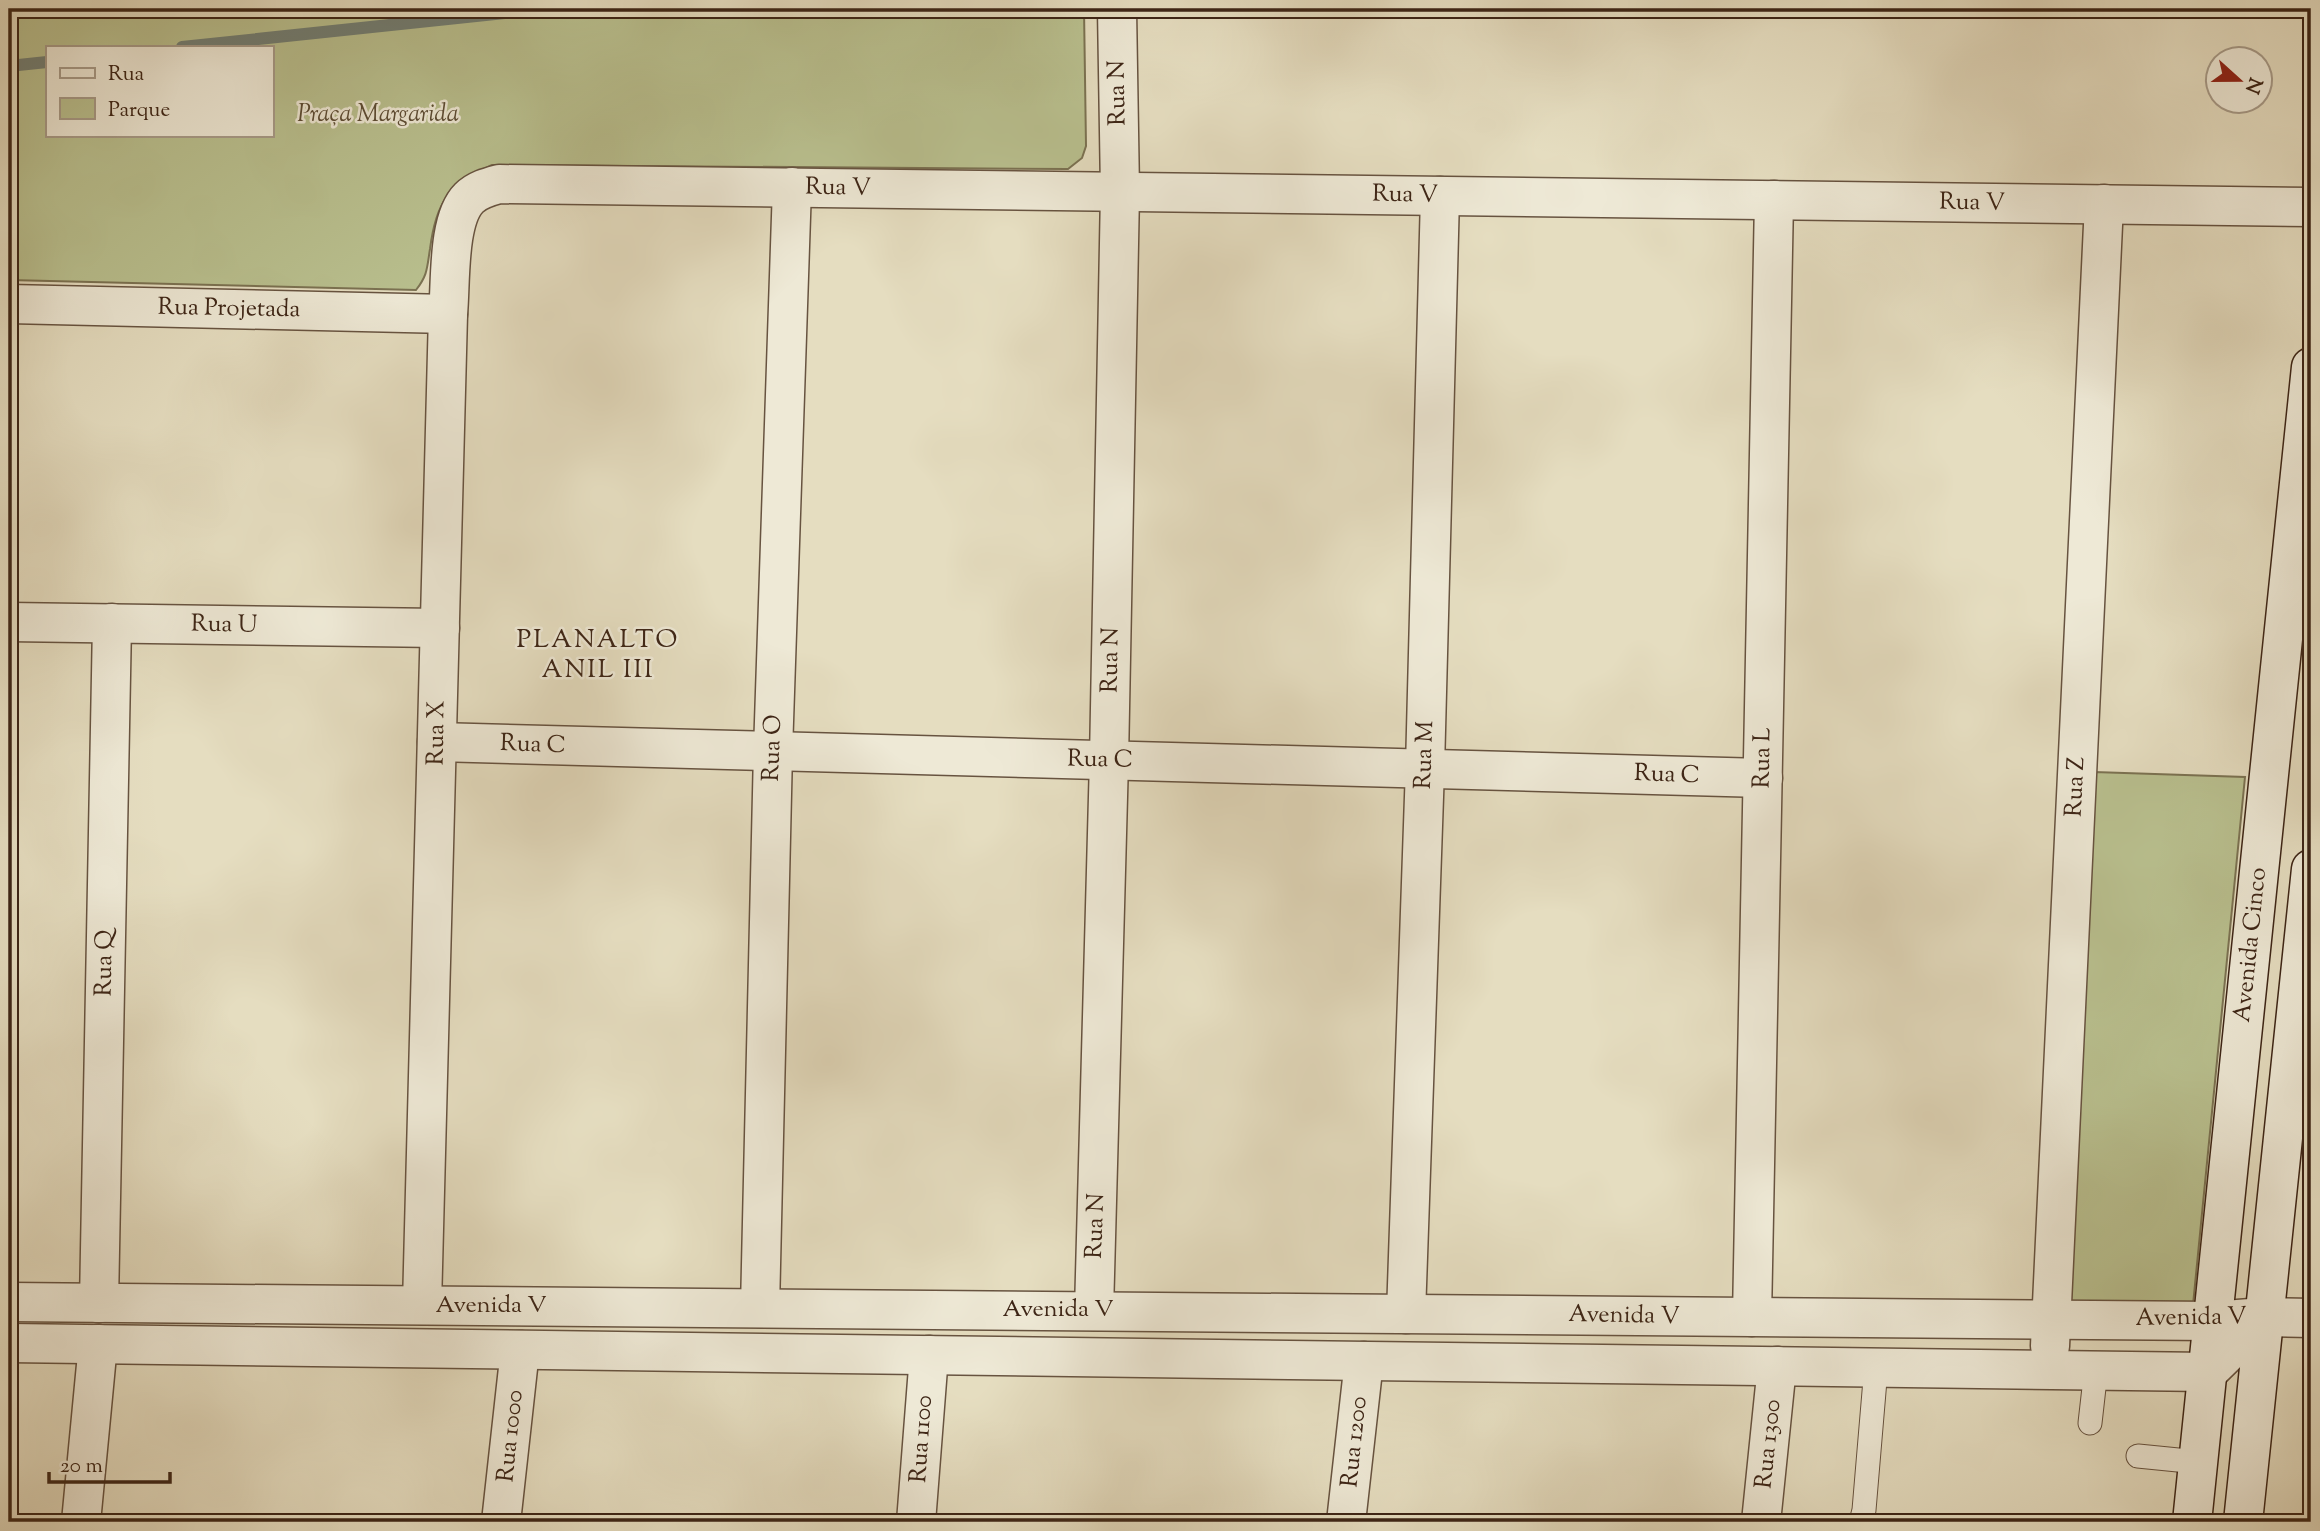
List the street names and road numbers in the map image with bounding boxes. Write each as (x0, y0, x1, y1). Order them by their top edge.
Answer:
street label: Rua N (1100, 60, 1136, 126)
street label: Rua V (805, 170, 871, 206)
street label: Rua V (1372, 177, 1438, 213)
street label: Rua V (1939, 185, 2005, 221)
street label: Rua Projetada (157, 291, 301, 327)
street label: Rua U (191, 607, 258, 643)
street label: Rua N (1093, 627, 1129, 693)
street label: Rua X (419, 700, 455, 766)
street label: Rua O (755, 714, 791, 782)
street label: Rua M (1407, 720, 1443, 790)
street label: Rua C (499, 727, 567, 763)
street label: Rua L (1745, 727, 1781, 789)
street label: Rua C (1067, 742, 1133, 778)
street label: Rua Z (2057, 756, 2095, 818)
street label: Rua C (1633, 757, 1701, 793)
street label: Avenida Cinco (2226, 866, 2276, 1024)
street label: Rua Q (87, 927, 123, 997)
street label: Rua N (1078, 1193, 1114, 1259)
street label: Avenida V (435, 1289, 547, 1323)
street label: Avenida V (1002, 1293, 1114, 1327)
street label: Avenida V (1568, 1298, 1680, 1334)
street label: Avenida V (2135, 1300, 2247, 1336)
street label: Rua 1000 (489, 1388, 533, 1484)
street label: Rua 1100 (902, 1394, 942, 1484)
street label: Rua 1200 (1333, 1395, 1377, 1489)
street label: Rua 1300 (1747, 1398, 1791, 1490)

